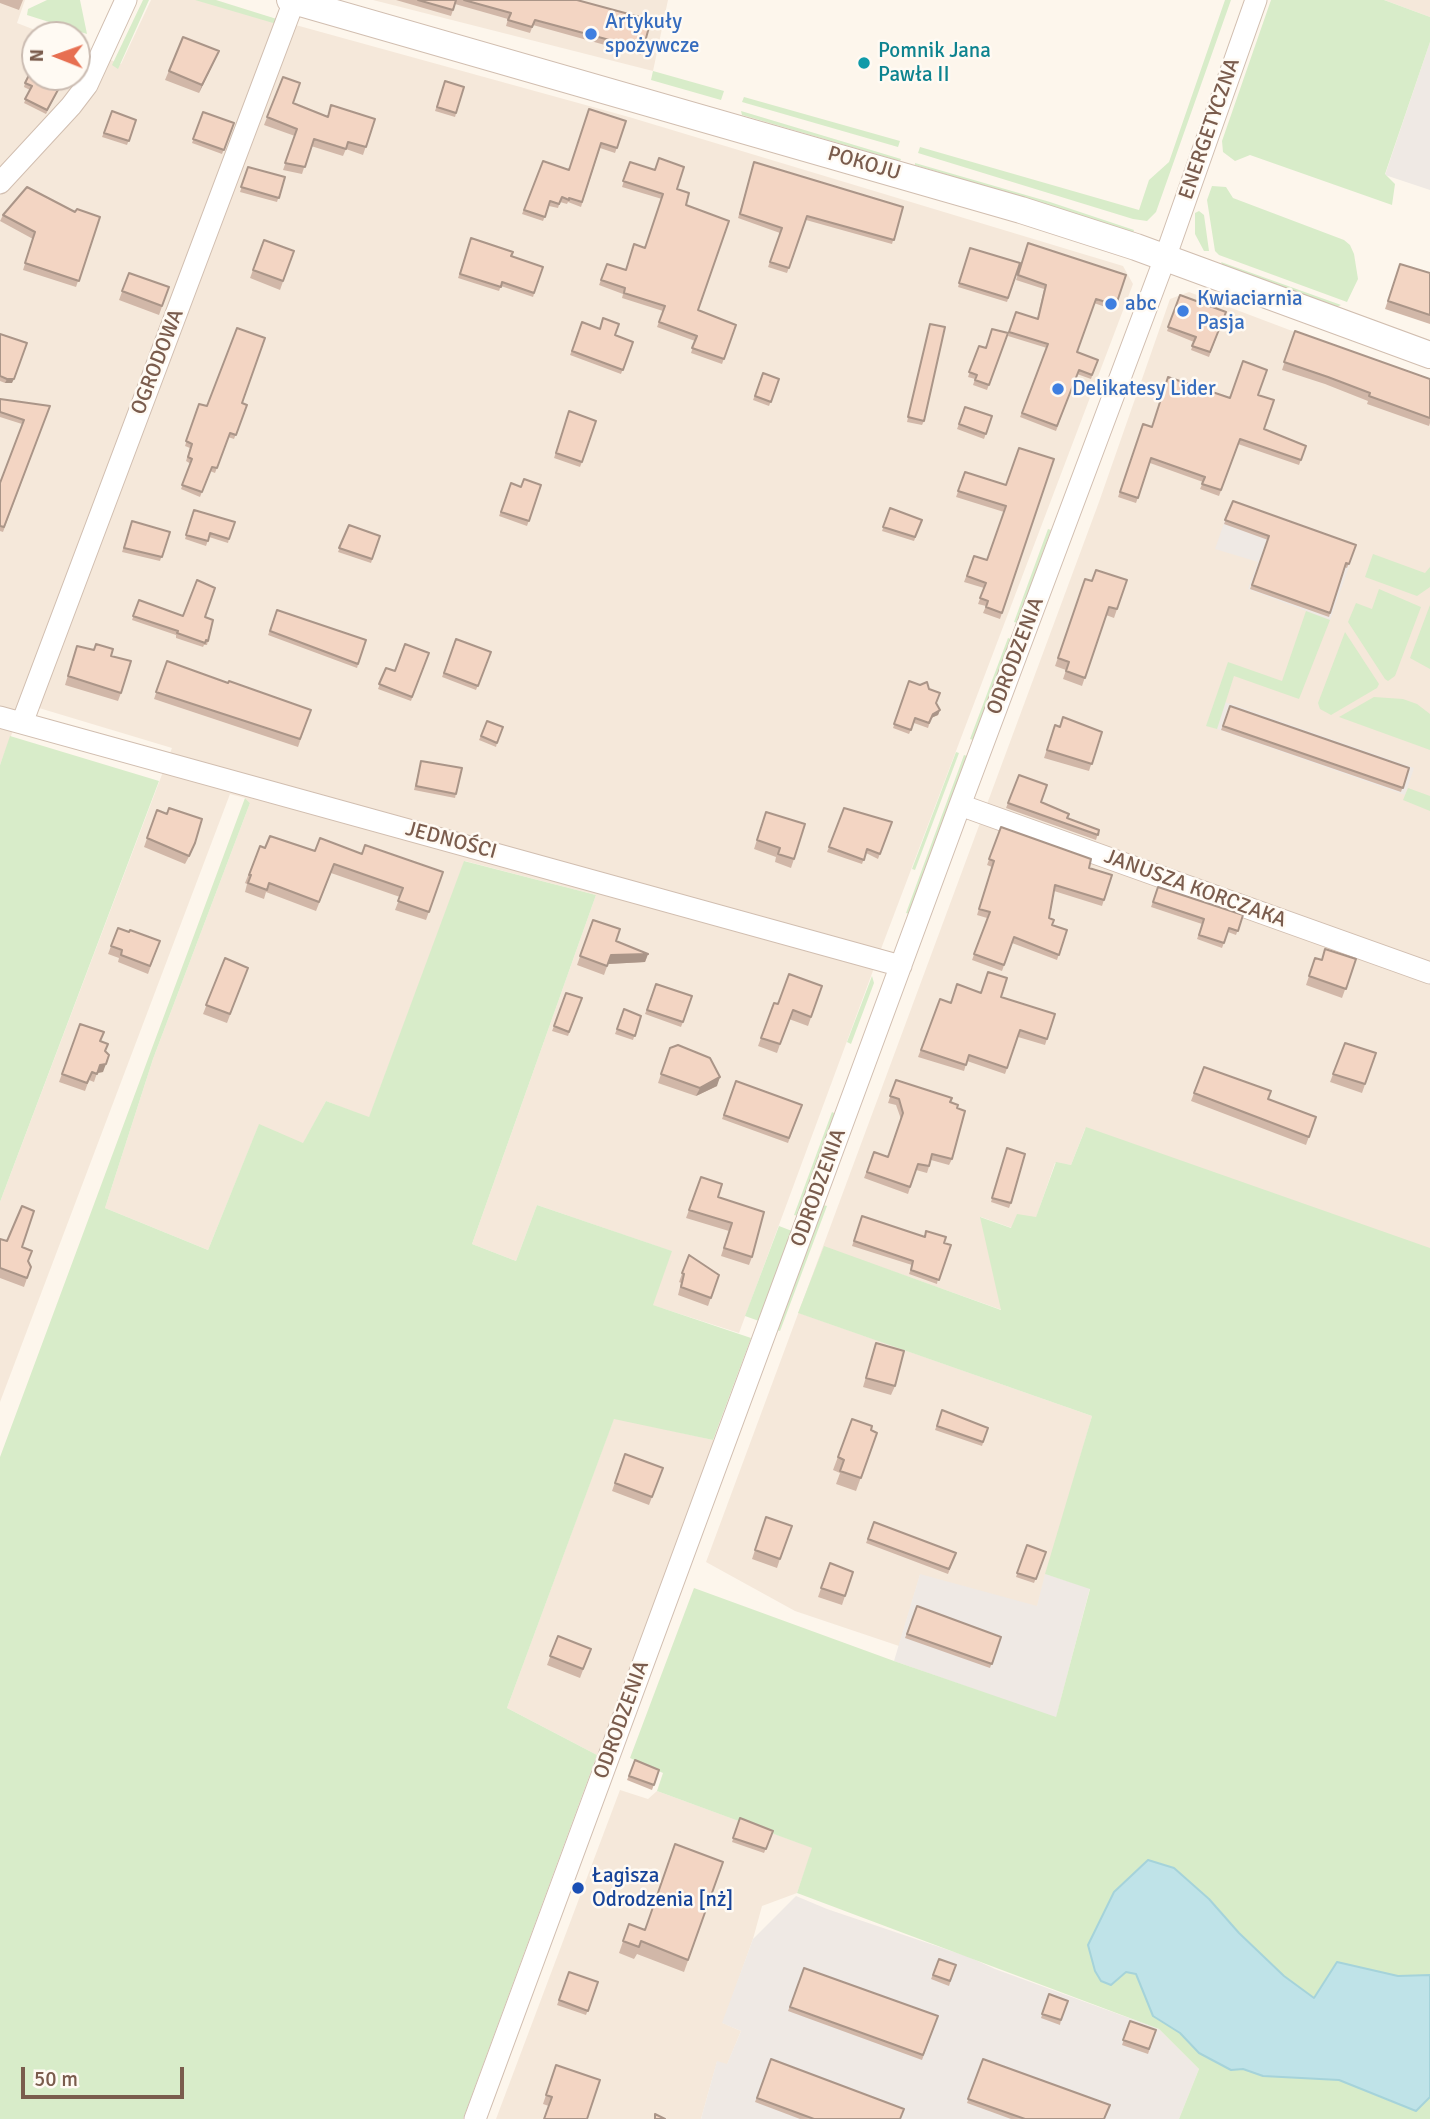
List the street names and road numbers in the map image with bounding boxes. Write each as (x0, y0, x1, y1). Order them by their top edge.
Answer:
street label: ENERGETYCZNA (1174, 55, 1246, 203)
street label: POKOJU (825, 142, 903, 186)
street label: OGRODOWA (126, 306, 190, 418)
street label: ODRODZENIA (982, 594, 1050, 718)
street label: JEDNOŚCI (403, 817, 499, 865)
street label: JANUSZA KORCZAKA (1101, 844, 1289, 934)
street label: ODRODZENIA (786, 1126, 852, 1250)
street label: ODRODZENIA (589, 1658, 655, 1782)

